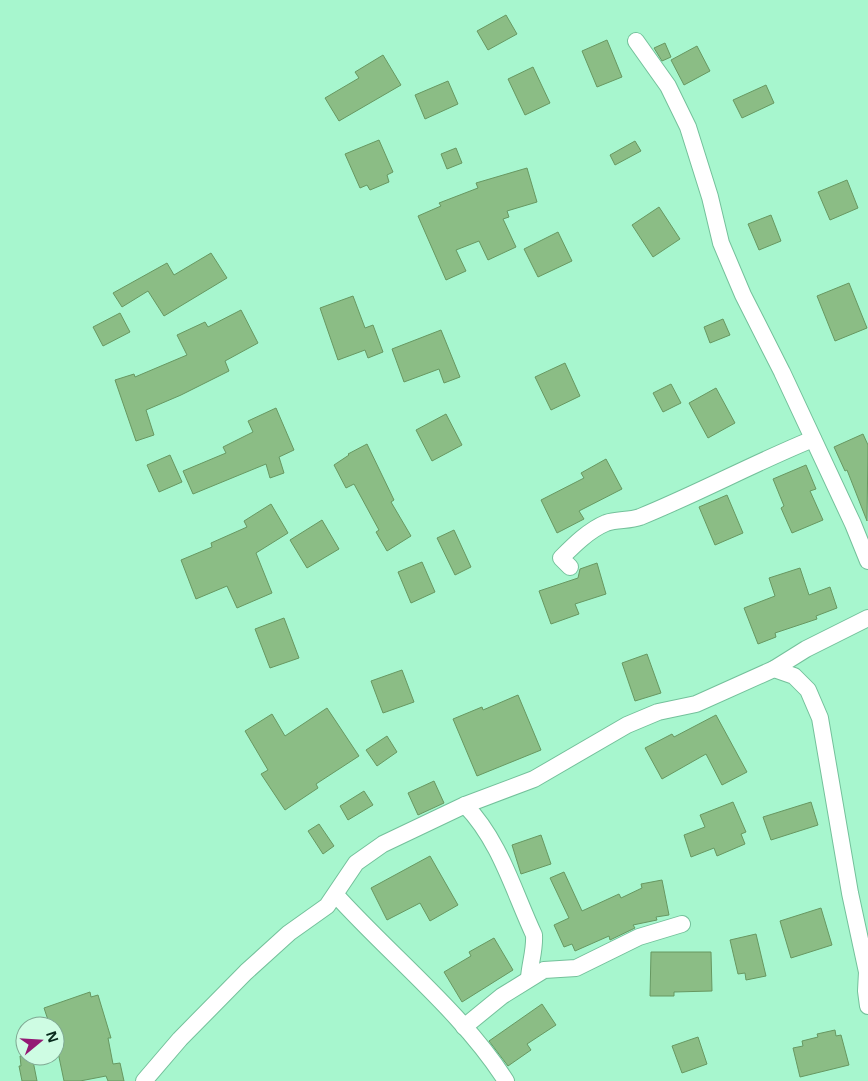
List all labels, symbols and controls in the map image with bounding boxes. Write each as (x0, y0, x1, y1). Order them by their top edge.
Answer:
north arrow (15, 1016, 65, 1066)
text: N (42, 1028, 64, 1045)

